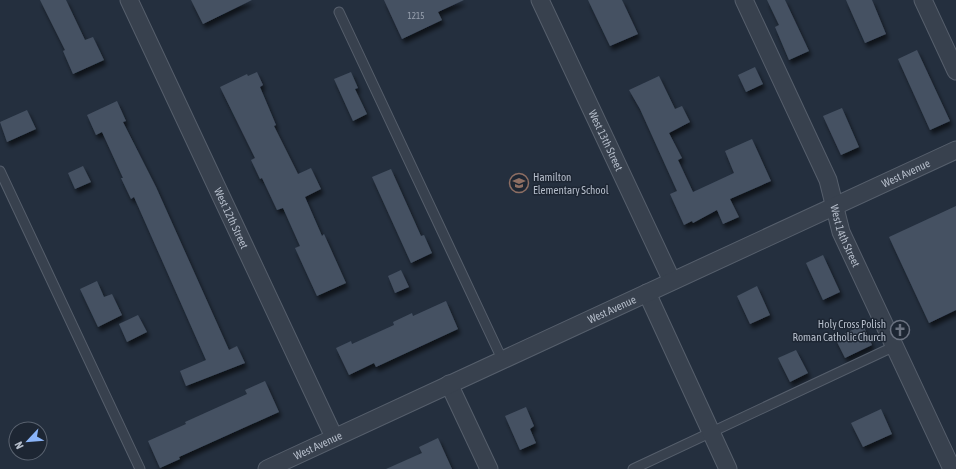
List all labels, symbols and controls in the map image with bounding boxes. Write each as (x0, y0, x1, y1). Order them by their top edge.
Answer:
house number: 1215 (408, 11, 424, 21)
street label: West 13th Street (586, 108, 625, 173)
street label: West Avenue (880, 157, 932, 190)
place label: Hamilton Elementary School (533, 171, 609, 196)
school or university icon: Hamilton Elementary School (508, 172, 530, 194)
street label: West 12th Street (212, 186, 251, 251)
street label: West 14th Street (828, 203, 862, 269)
street label: West Avenue (586, 293, 638, 326)
place label: Holy Cross Polish Roman Catholic Church (792, 318, 886, 343)
church icon: Holy Cross Polish Roman Catholic Church (889, 319, 911, 341)
north arrow (8, 421, 48, 461)
street label: West Avenue (292, 429, 344, 462)
text: N (12, 440, 26, 451)

